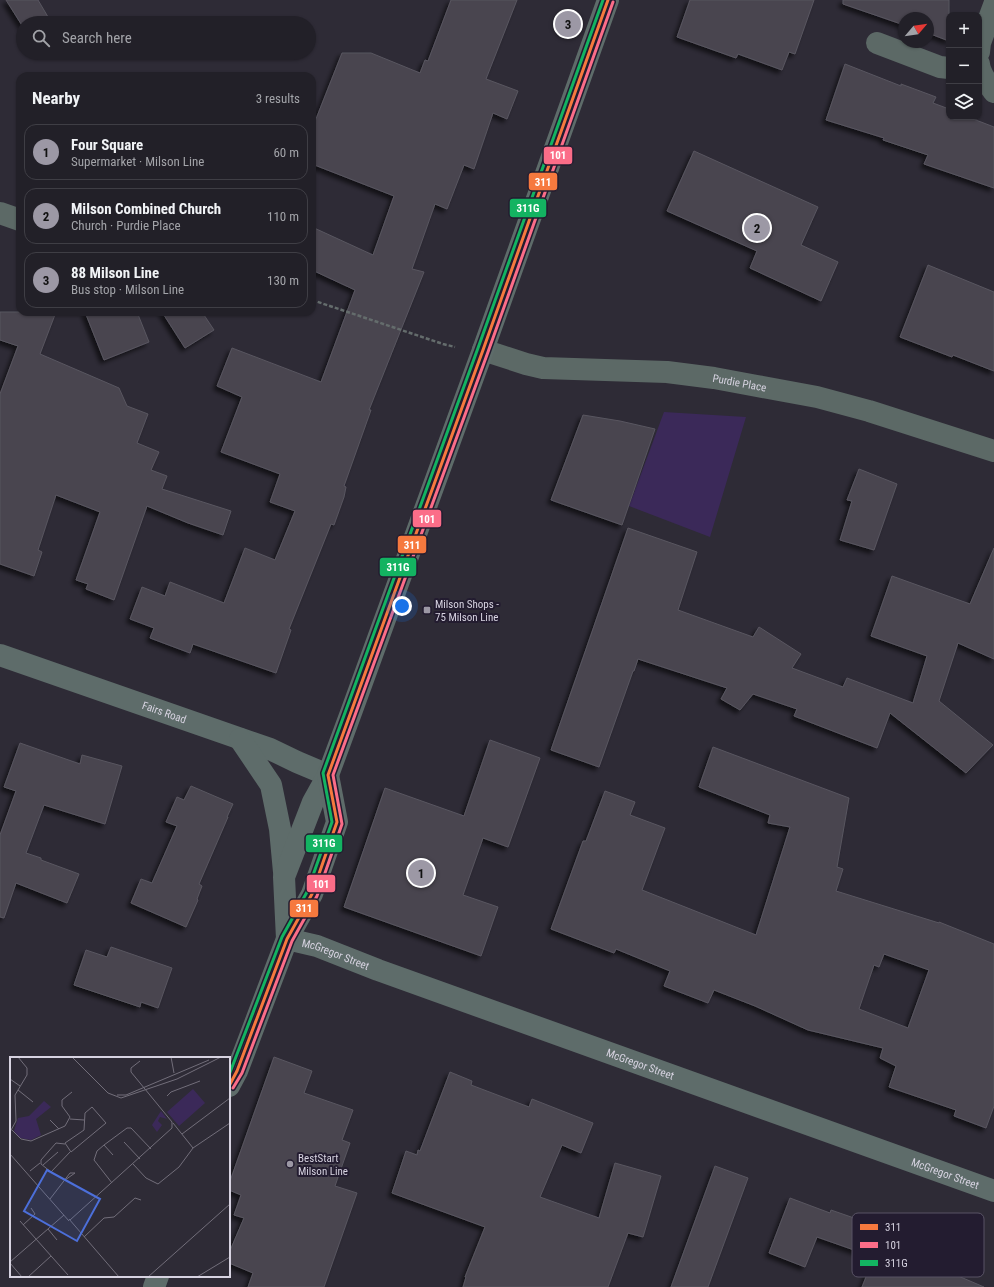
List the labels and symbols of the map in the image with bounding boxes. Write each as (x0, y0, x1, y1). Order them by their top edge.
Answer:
pin: 3 (555, 9, 581, 39)
north arrow (898, 12, 934, 48)
line badge: 101 (543, 146, 573, 165)
text: 101 (550, 149, 566, 162)
line badge: 311 (528, 172, 558, 191)
text: 311 (535, 176, 551, 189)
line badge: 311G (509, 198, 547, 218)
text: 311G (516, 202, 540, 215)
pin: 2 (744, 213, 770, 243)
street label: Purdie Place (711, 372, 767, 395)
line badge: 101 (412, 509, 442, 528)
text: 101 (419, 513, 435, 526)
line badge: 311 (397, 535, 427, 554)
text: 311 (404, 539, 420, 552)
line badge: 311G (379, 557, 417, 577)
text: 311G (386, 561, 410, 574)
your location (392, 596, 412, 616)
place label: Milson Shops - 75 Milson Line (435, 598, 499, 624)
marker: Milson Shops - 75 Milson Line (422, 605, 432, 615)
street label: Fairs Road (140, 699, 188, 726)
line badge: 311G (305, 834, 343, 853)
text: 311G (312, 837, 336, 850)
pin: 1 (408, 858, 434, 888)
line badge: 101 (306, 874, 336, 893)
text: 101 (313, 878, 329, 891)
line badge: 311 (289, 899, 319, 918)
text: 311 (296, 902, 312, 915)
street label: McGregor Street (301, 937, 371, 973)
street label: McGregor Street (605, 1046, 676, 1083)
inset map (10, 1057, 230, 1277)
place label: BestStart Milson Line (298, 1152, 348, 1178)
street label: McGregor Street (909, 1156, 981, 1192)
marker: BestStart Milson Line (285, 1159, 295, 1169)
legend (852, 1213, 984, 1277)
text: 311 (885, 1221, 901, 1234)
text: 101 (885, 1239, 901, 1252)
text: 311G (885, 1257, 908, 1270)

